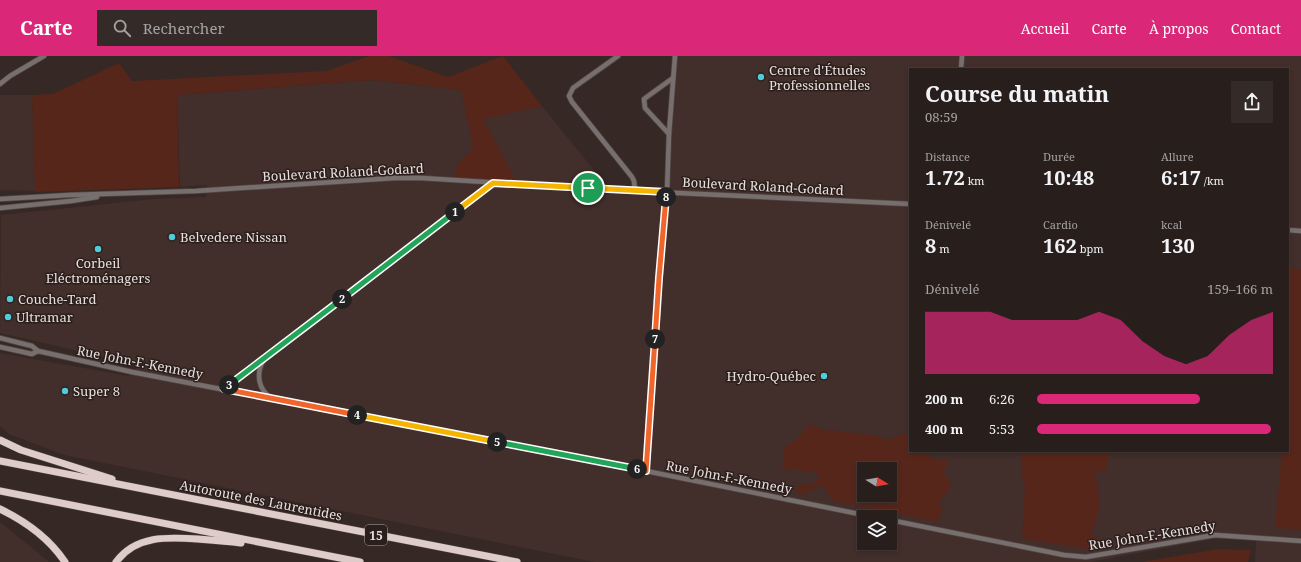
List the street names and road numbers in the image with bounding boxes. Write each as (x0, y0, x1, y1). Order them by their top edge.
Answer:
street label: Boulevard Roland-Godard (262, 159, 424, 185)
street label: Boulevard Roland-Godard (682, 173, 844, 199)
street label: Rue John-F.-Kennedy (75, 341, 205, 383)
street label: Rue John-F.-Kennedy (664, 456, 794, 498)
street label: Autoroute des Laurentides (178, 475, 344, 525)
street label: Rue John-F.-Kennedy (1087, 516, 1217, 554)
road number: 15 (365, 525, 387, 545)

